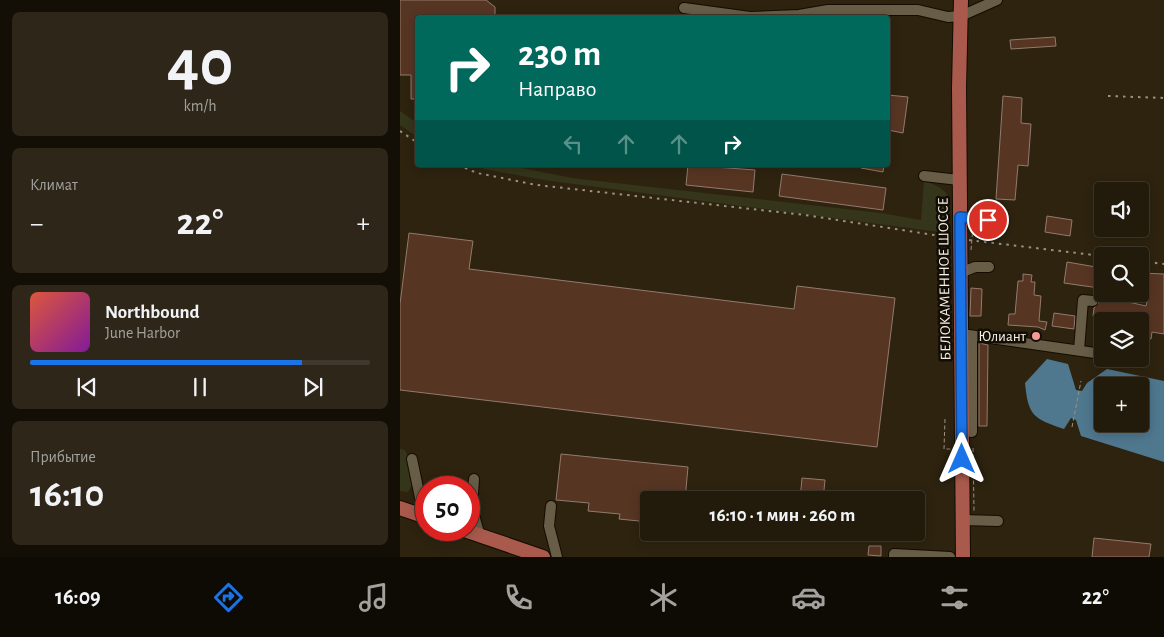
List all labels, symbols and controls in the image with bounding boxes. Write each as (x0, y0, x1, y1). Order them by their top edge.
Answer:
text: 40 (167, 32, 233, 97)
icon: right (435, 35, 500, 100)
text: 230 m (518, 37, 601, 72)
text: Направо (518, 78, 596, 100)
text: km/h (183, 98, 217, 114)
icon: left (559, 130, 587, 158)
icon: ahead (612, 130, 640, 158)
icon: ahead (665, 130, 693, 158)
icon: right (718, 130, 746, 158)
text: Климат (30, 177, 78, 193)
map controls (1094, 182, 1149, 432)
button: sound (1094, 182, 1149, 237)
street label: БЕЛОКАМЕННОЕ ШОССЕ (936, 197, 953, 361)
pin (967, 199, 1009, 241)
text: 22° (177, 204, 223, 242)
icon: arrive (974, 206, 1002, 234)
text: − (30, 210, 43, 238)
text: + (357, 210, 370, 238)
button: search (1094, 247, 1149, 302)
text: Northbound (105, 303, 200, 322)
button: layers (1094, 312, 1149, 367)
text: June Harbor (105, 325, 180, 341)
place label: Юлиант (978, 329, 1027, 344)
marker: Юлиант (1030, 330, 1042, 342)
icon: previous (73, 373, 101, 401)
icon: pause (186, 373, 214, 401)
icon: next (299, 373, 327, 401)
button: + (1094, 377, 1149, 432)
position arrow (935, 432, 987, 484)
text: Прибытие (30, 449, 96, 465)
text: 16:10 (30, 476, 104, 514)
speed limit sign: 50 (415, 476, 480, 541)
text: 16:10 · 1 мин · 260 m (710, 506, 855, 525)
icon: directions (211, 580, 246, 615)
icon: music (356, 580, 391, 615)
icon: phone (501, 580, 536, 615)
icon: climate (646, 580, 681, 615)
icon: car (791, 580, 826, 615)
icon: filters (937, 580, 972, 615)
text: 16:09 (55, 586, 101, 608)
text: 22° (1082, 586, 1109, 608)

